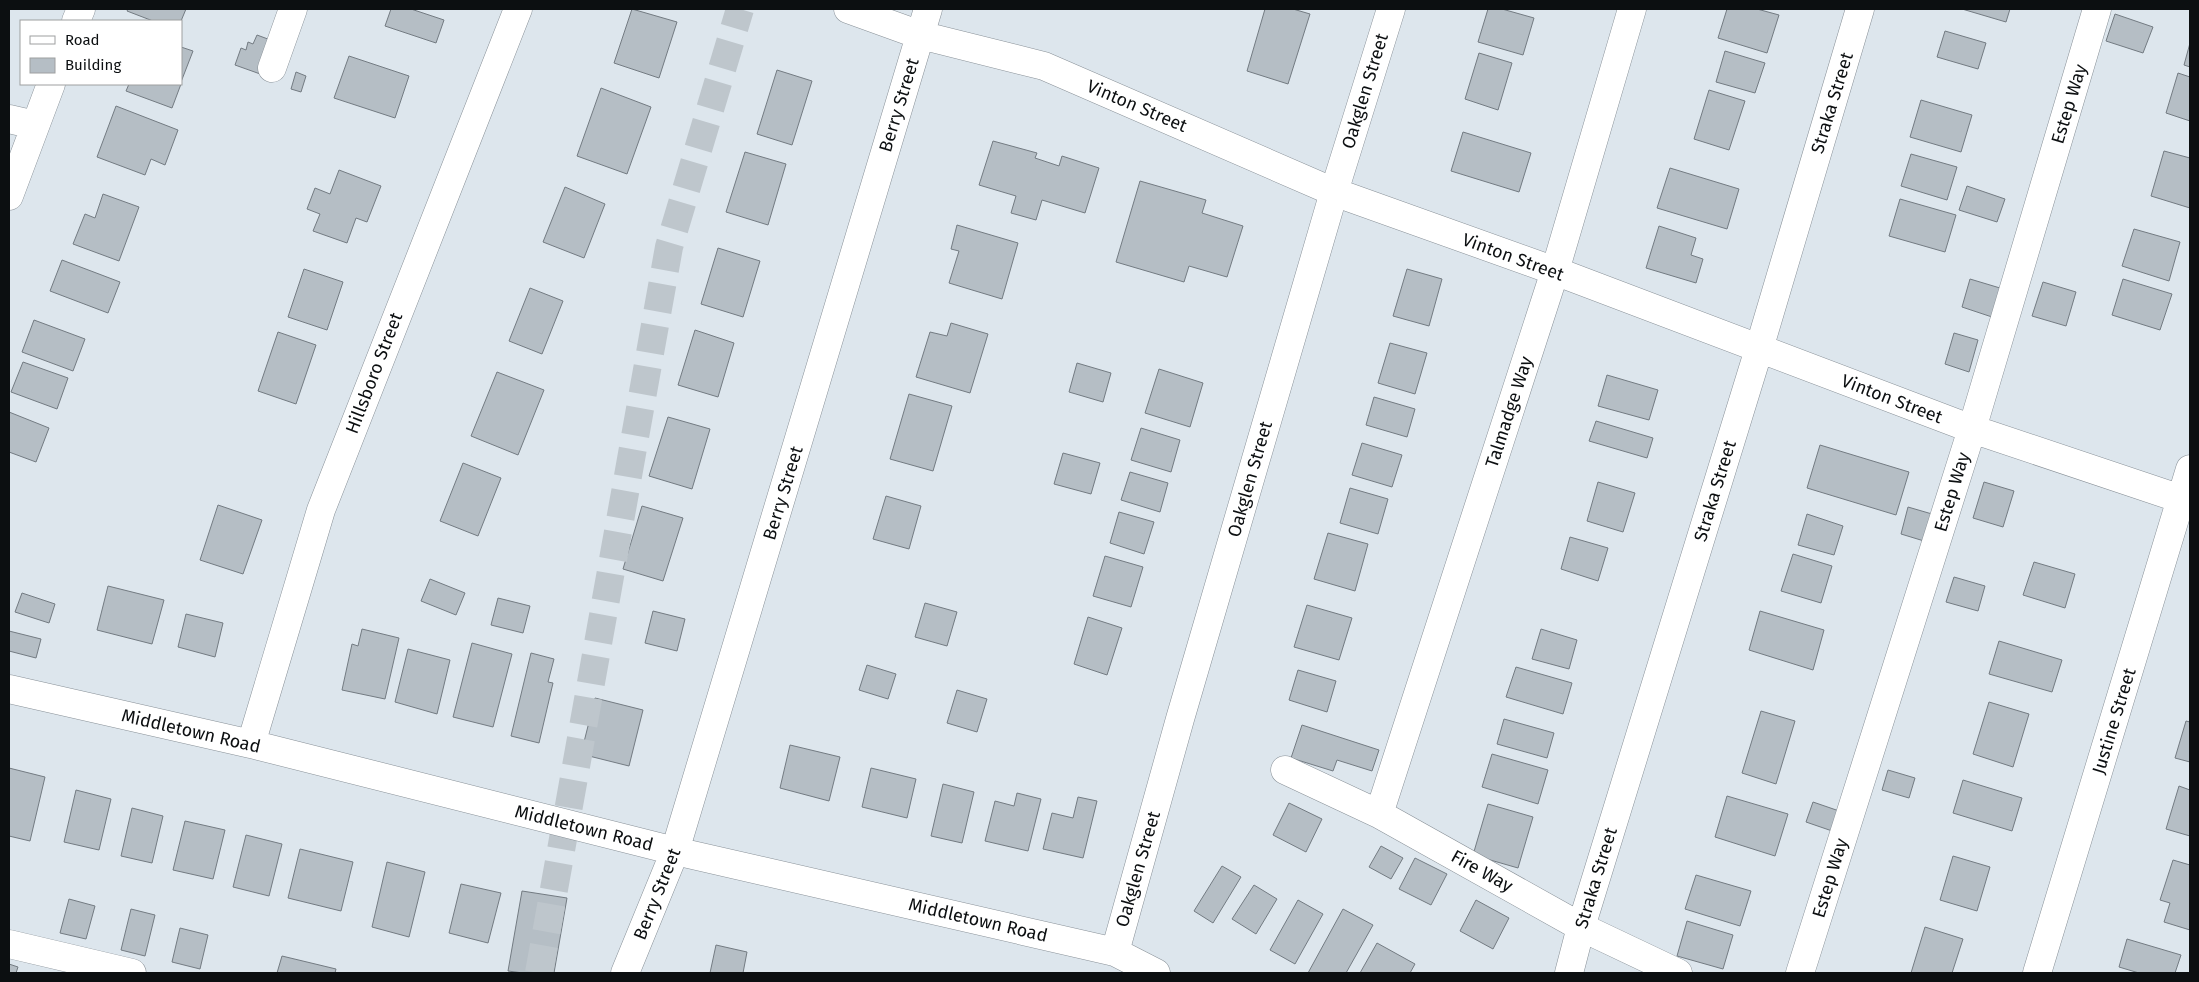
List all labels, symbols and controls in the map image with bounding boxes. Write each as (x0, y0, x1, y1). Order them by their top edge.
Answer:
legend (20, 20, 182, 85)
street label: Oakglen Street (1337, 30, 1393, 151)
text: Road (65, 31, 100, 49)
street label: Straka Street (1806, 49, 1858, 156)
street label: Berry Street (874, 55, 924, 155)
text: Building (65, 56, 121, 74)
street label: Estep Way (2046, 61, 2092, 146)
street label: Vinton Street (1084, 75, 1191, 137)
street label: Vinton Street (1459, 228, 1567, 286)
street label: Hillsboro Street (341, 309, 407, 437)
street label: Talmadge Way (1481, 353, 1537, 470)
street label: Vinton Street (1838, 370, 1946, 429)
street label: Oakglen Street (1223, 418, 1277, 540)
street label: Straka Street (1689, 437, 1741, 544)
street label: Berry Street (758, 443, 808, 543)
street label: Estep Way (1929, 449, 1975, 534)
street label: Justine Street (2087, 665, 2141, 777)
street label: Middletown Road (119, 704, 263, 758)
street label: Middletown Road (512, 800, 656, 856)
street label: Oakglen Street (1111, 808, 1165, 930)
street label: Straka Street (1570, 824, 1622, 931)
street label: Estep Way (1807, 835, 1853, 920)
street label: Berry Street (629, 844, 686, 943)
street label: Fire Way (1447, 845, 1517, 897)
street label: Middletown Road (906, 893, 1050, 947)

